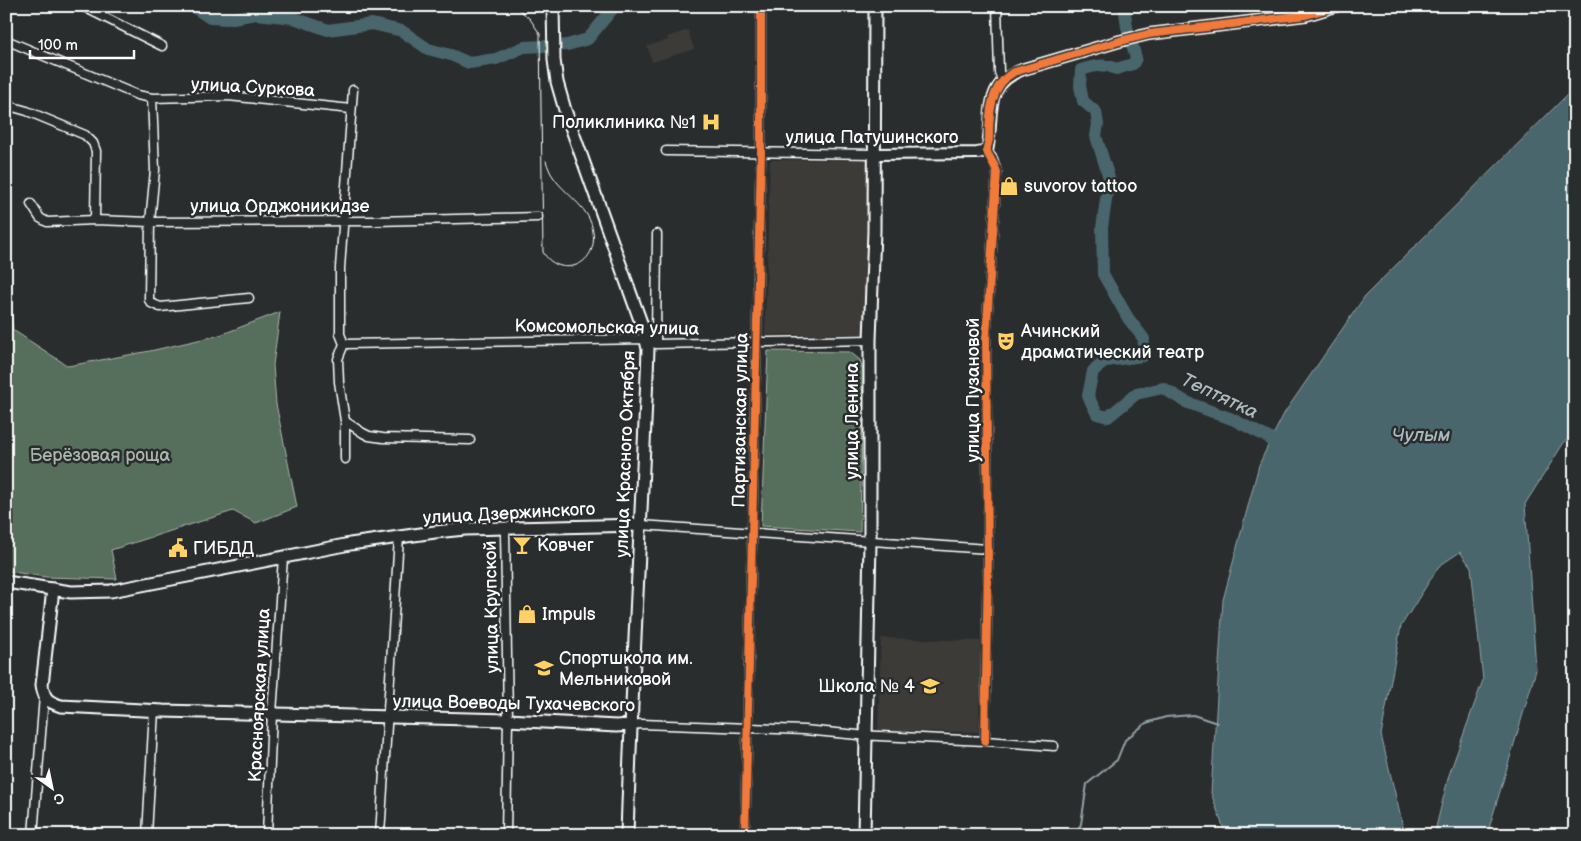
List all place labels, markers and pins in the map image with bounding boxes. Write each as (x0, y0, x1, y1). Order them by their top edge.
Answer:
hospital icon: Поликлиника №1 (700, 111, 722, 133)
place label: Поликлиника №1 (552, 112, 696, 133)
shop icon: suvorov tattoo (998, 175, 1020, 197)
place label: suvorov tattoo (1024, 176, 1138, 197)
place label: Ачинский драматический театр (1020, 321, 1204, 363)
theatre icon: Ачинский драматический театр (995, 330, 1017, 352)
bar icon: Ковчег (511, 534, 533, 556)
place label: Ковчег (537, 535, 594, 556)
public building icon: ГИБДД (167, 537, 189, 559)
place label: ГИБДД (193, 538, 254, 559)
shop icon: Impuls (516, 603, 538, 625)
place label: Impuls (542, 604, 596, 625)
place label: Спортшкола им. Мельниковой (559, 648, 693, 690)
school or university icon: Спортшкола им. Мельниковой (533, 657, 555, 679)
school or university icon: Школа № 4 (919, 675, 941, 697)
place label: Школа № 4 (818, 676, 915, 697)

